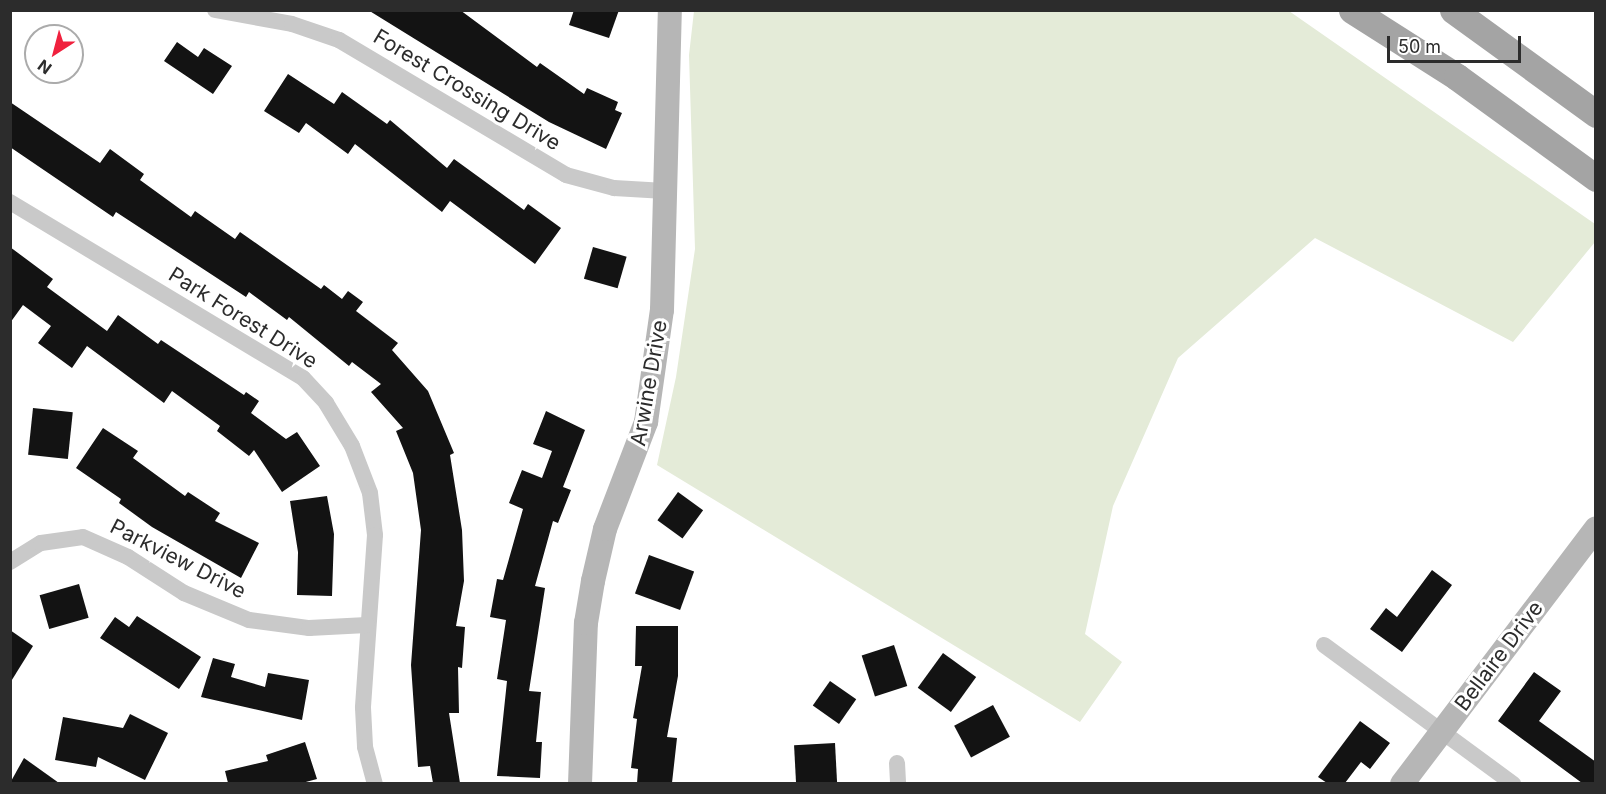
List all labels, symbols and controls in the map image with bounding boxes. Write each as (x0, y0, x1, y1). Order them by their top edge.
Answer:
north arrow (24, 24, 84, 84)
street label: Forest Crossing Drive (369, 24, 565, 156)
scale bar (1390, 24, 1524, 62)
text: 50 m (1398, 36, 1441, 57)
text: N (34, 55, 55, 79)
street label: Park Forest Drive (164, 262, 322, 374)
street label: Arwine Drive (626, 318, 672, 448)
street label: Parkview Drive (106, 514, 250, 604)
street label: Bellaire Drive (1450, 596, 1548, 716)

